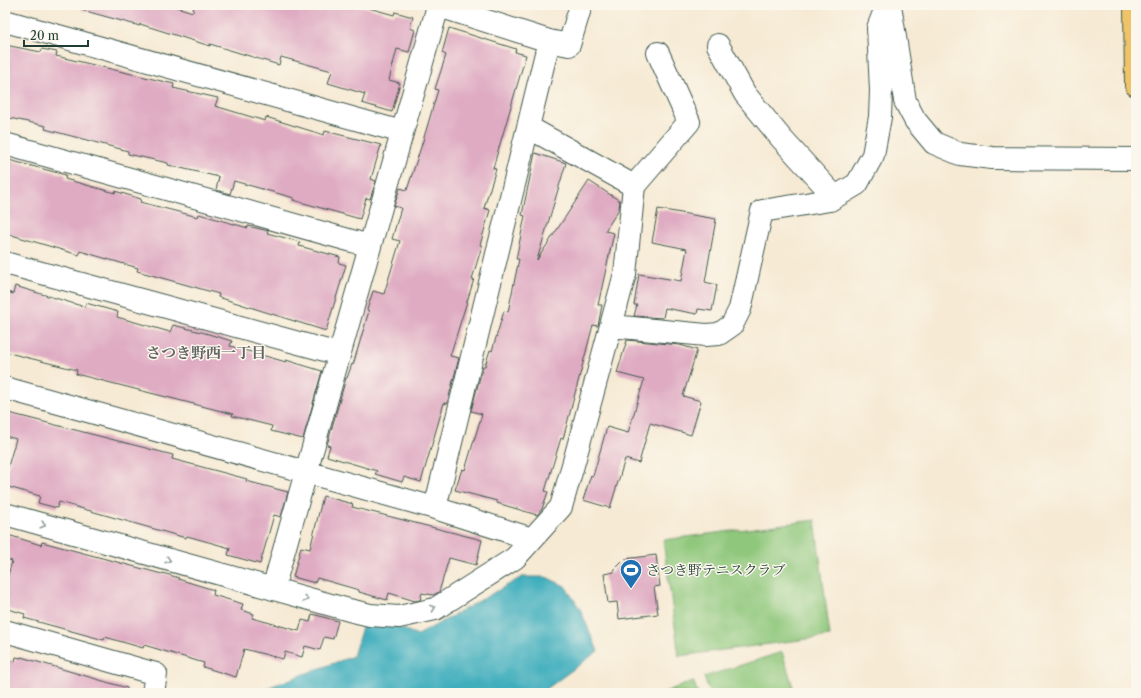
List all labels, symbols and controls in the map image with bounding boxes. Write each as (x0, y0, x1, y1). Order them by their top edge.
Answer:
scale bar (24, 22, 88, 48)
text: 20 m (30, 28, 59, 43)
district label: さつき野西一丁目 (146, 343, 266, 362)
one-way arrow (39, 520, 46, 529)
one-way arrow (164, 555, 171, 564)
sports icon: さつき野テニスクラブ (618, 557, 644, 590)
place label: さつき野テニスクラブ (646, 561, 785, 579)
one-way arrow (303, 594, 310, 602)
one-way arrow (430, 605, 437, 613)

